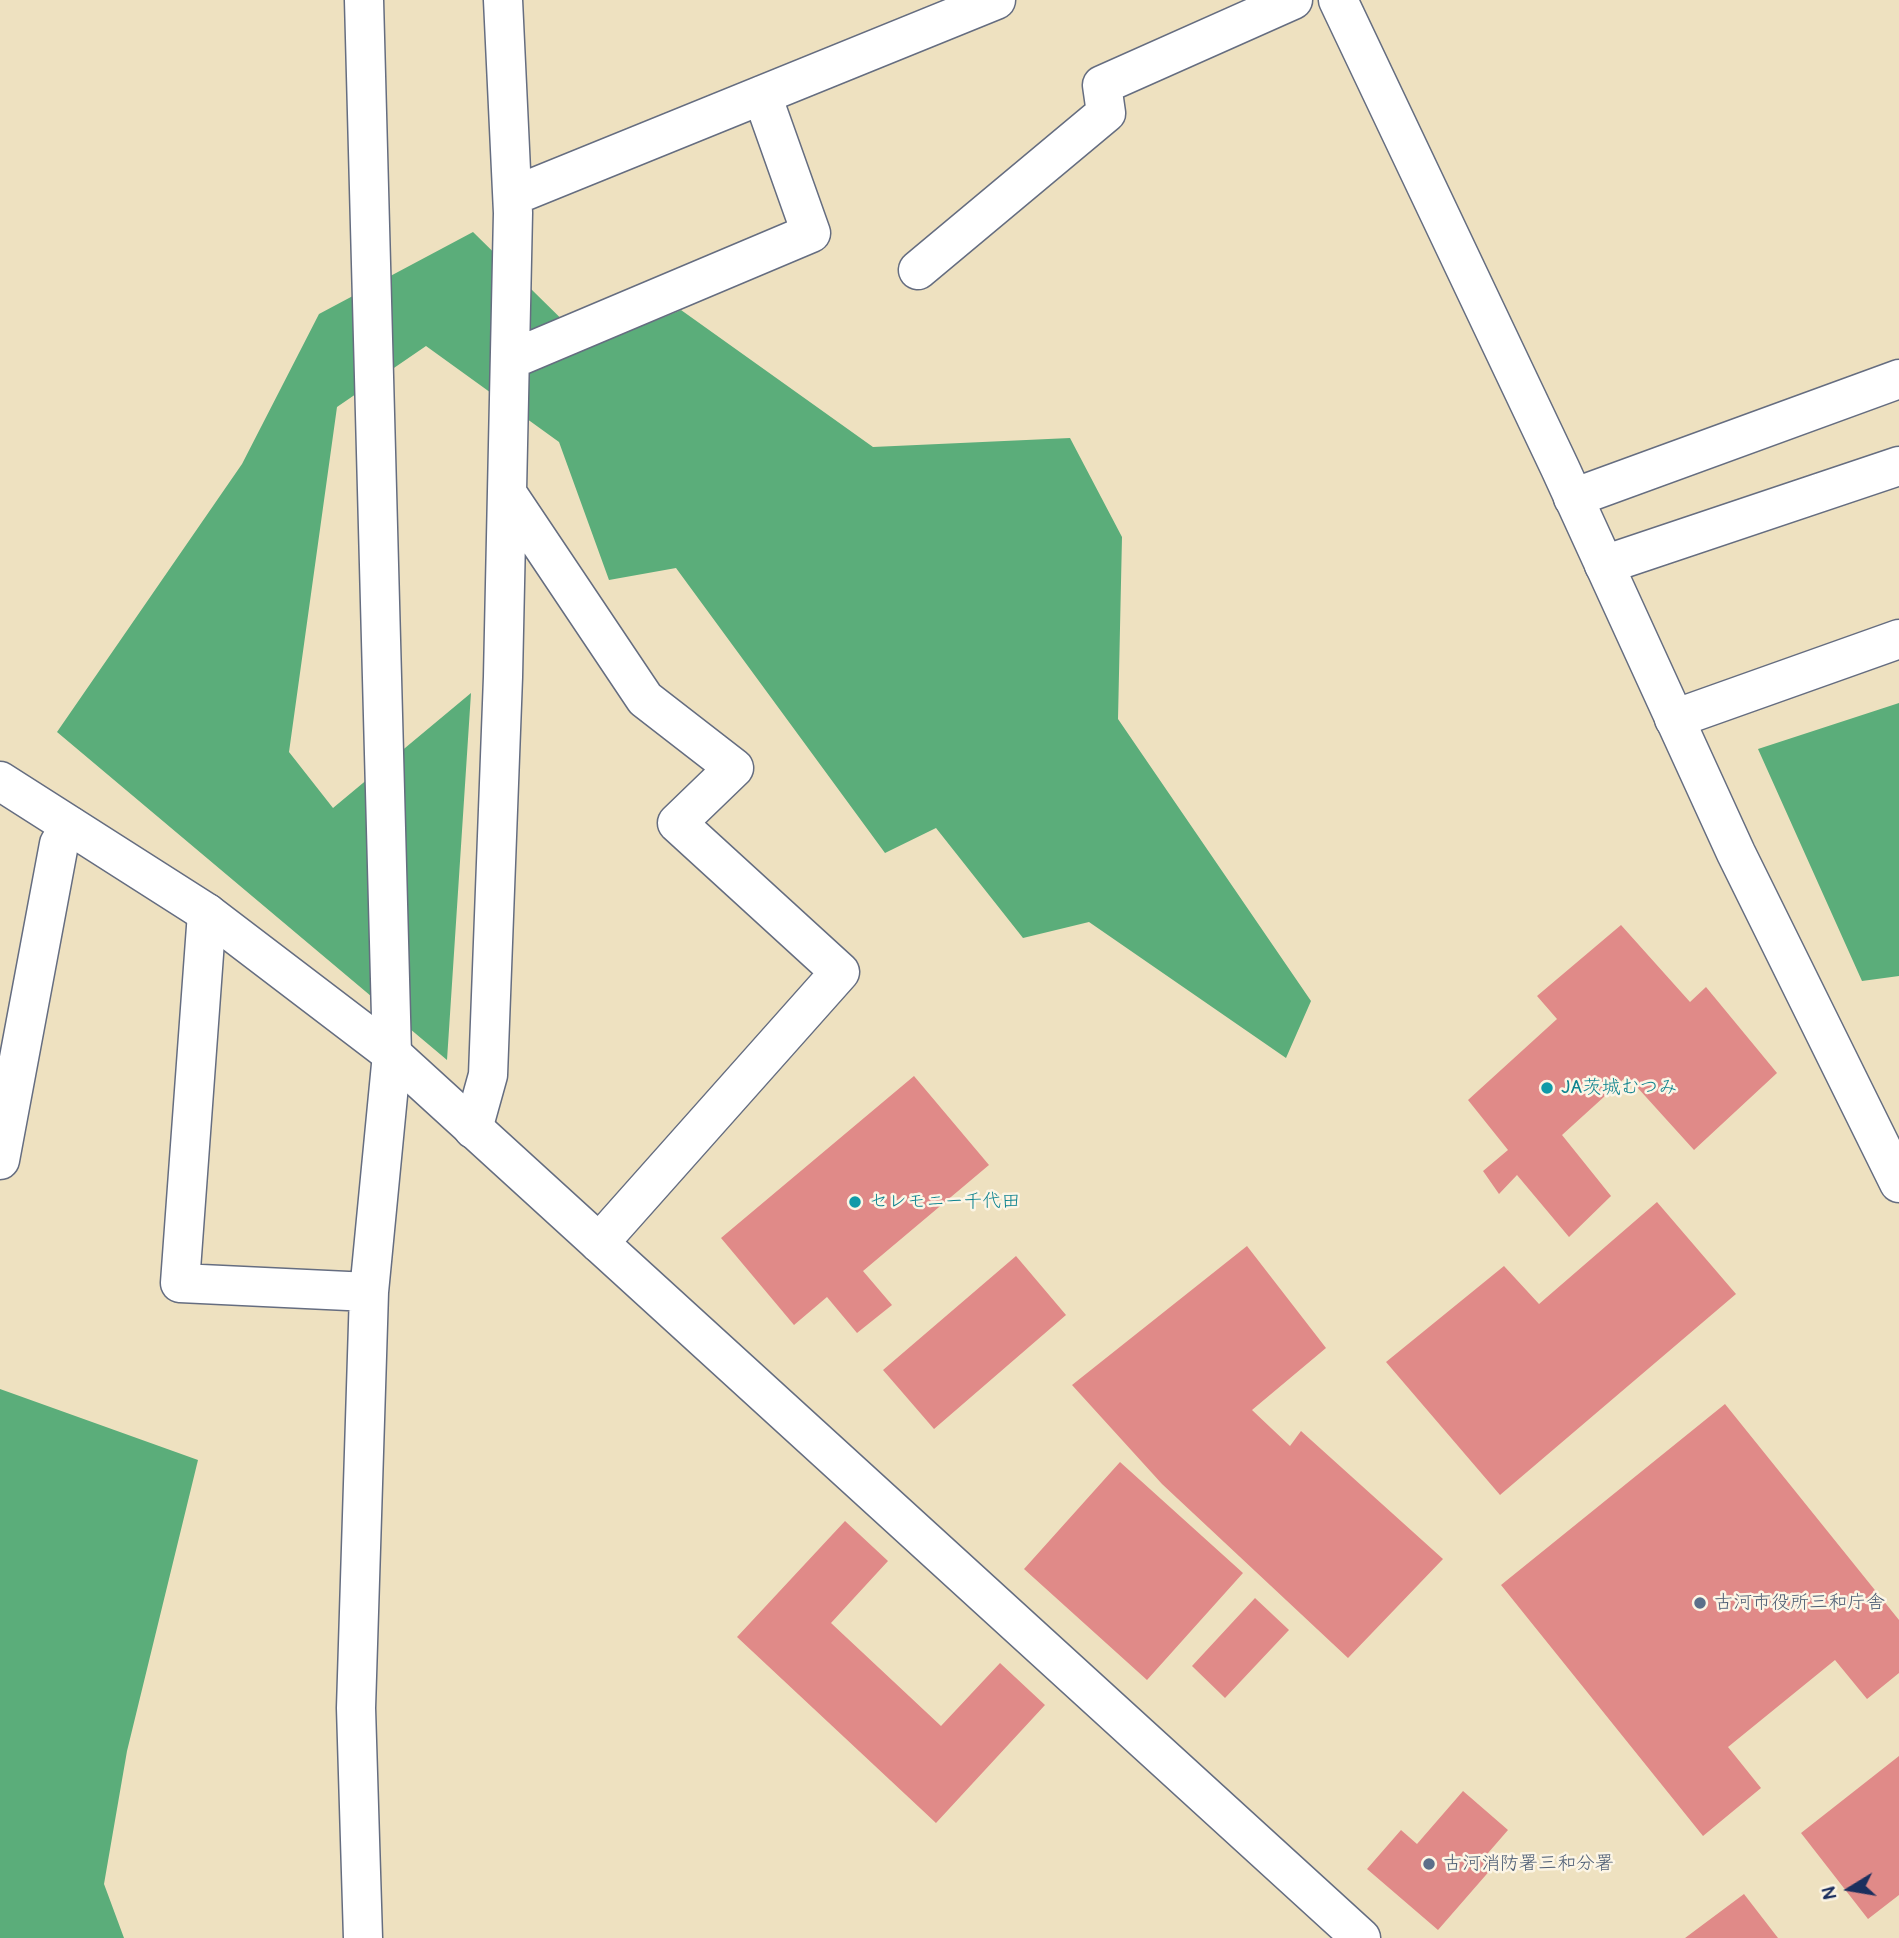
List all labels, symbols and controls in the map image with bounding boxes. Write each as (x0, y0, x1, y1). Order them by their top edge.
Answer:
place label: JA茨城むつみ (1561, 1077, 1677, 1099)
marker: JA茨城むつみ (1539, 1080, 1555, 1096)
place label: セレモニー千代田 (869, 1191, 1021, 1213)
marker: セレモニー千代田 (847, 1194, 863, 1210)
place label: 古河市役所三和庁舎 (1714, 1592, 1885, 1614)
marker: 古河市役所三和庁舎 (1692, 1595, 1708, 1611)
place label: 古河消防署三和分署 (1443, 1853, 1614, 1875)
north arrow (1815, 1854, 1885, 1924)
marker: 古河消防署三和分署 (1421, 1856, 1437, 1872)
text: N (1816, 1884, 1842, 1902)

